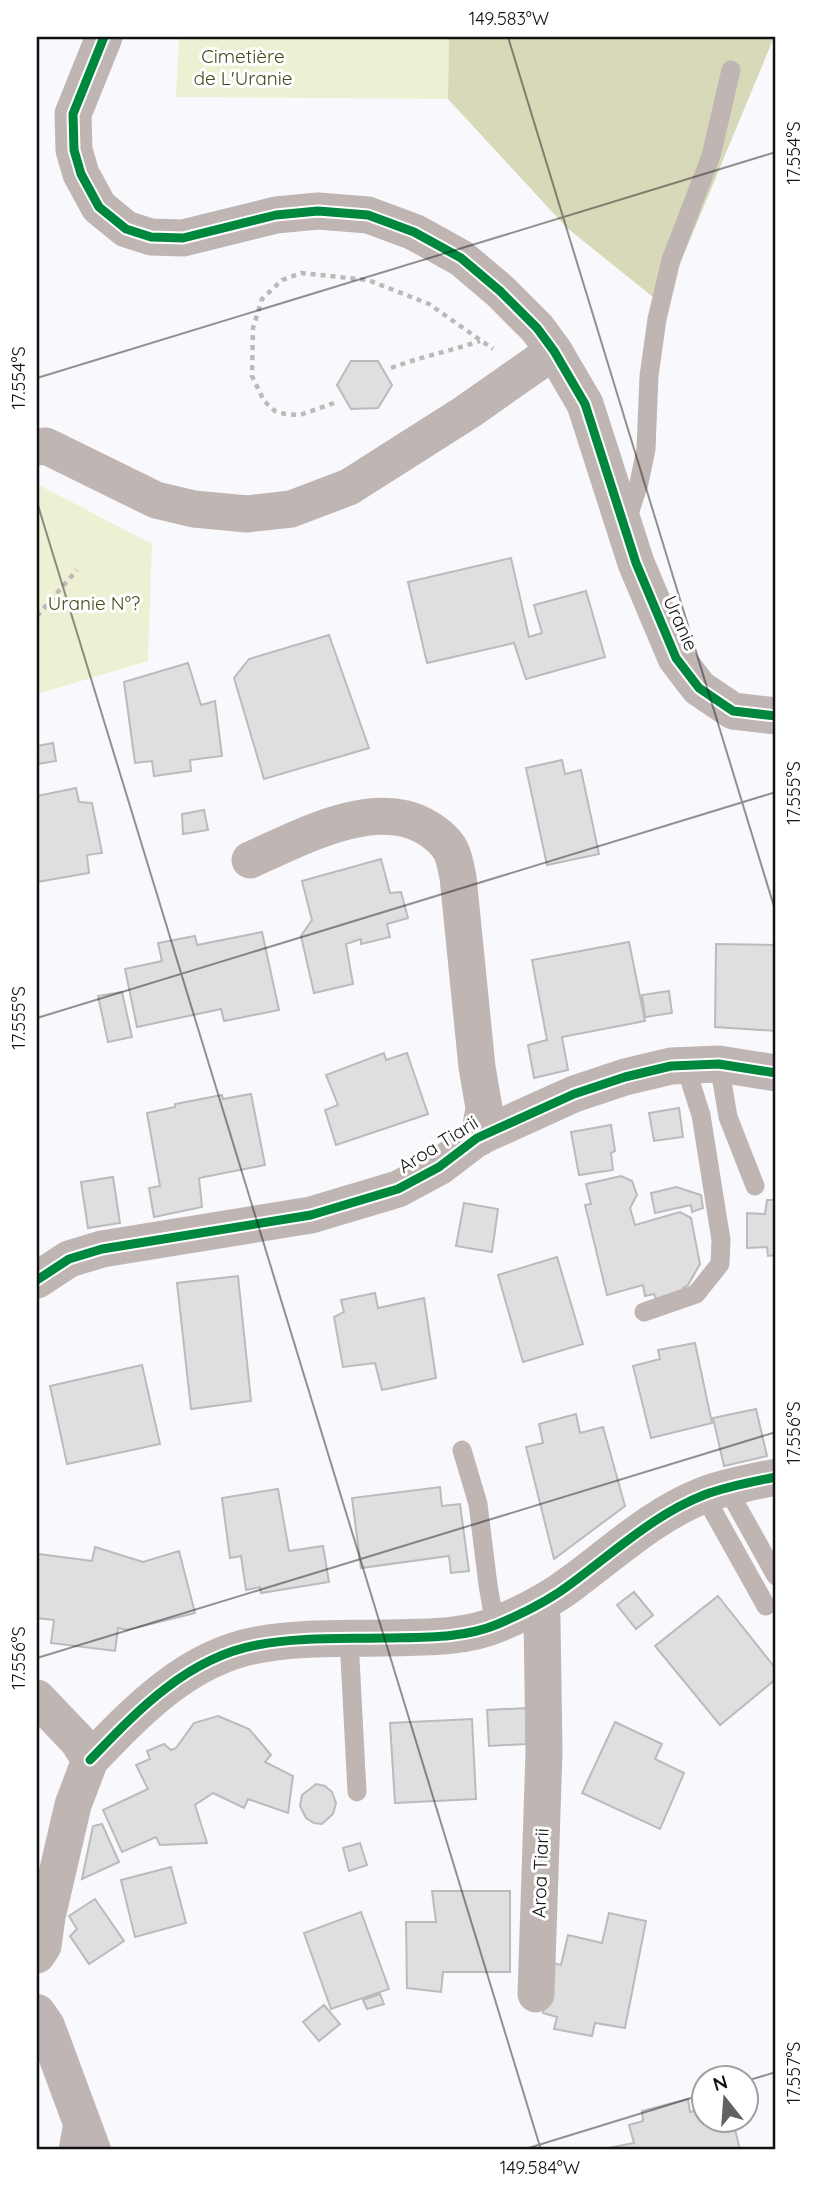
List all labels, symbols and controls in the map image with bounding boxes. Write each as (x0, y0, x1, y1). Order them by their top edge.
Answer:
text: 149.583°W (469, 7, 549, 30)
park label: Cimetière de L'Uranie (193, 44, 293, 90)
text: 17.554°S (782, 121, 805, 185)
text: 17.554°S (7, 346, 30, 410)
park label: Uranie N°? (48, 591, 140, 615)
street label: Uranie (658, 592, 704, 654)
text: 17.555°S (782, 761, 805, 825)
text: 17.555°S (7, 986, 30, 1050)
street label: Aroa Tiarii (394, 1110, 482, 1178)
text: 17.556°S (782, 1401, 805, 1465)
text: 17.556°S (7, 1626, 30, 1690)
street label: Aroa Tiarii (526, 1828, 554, 1918)
text: 17.557°S (782, 2042, 805, 2104)
north arrow (690, 2064, 760, 2134)
text: N (710, 2069, 730, 2096)
text: 149.584°W (500, 2156, 580, 2179)

